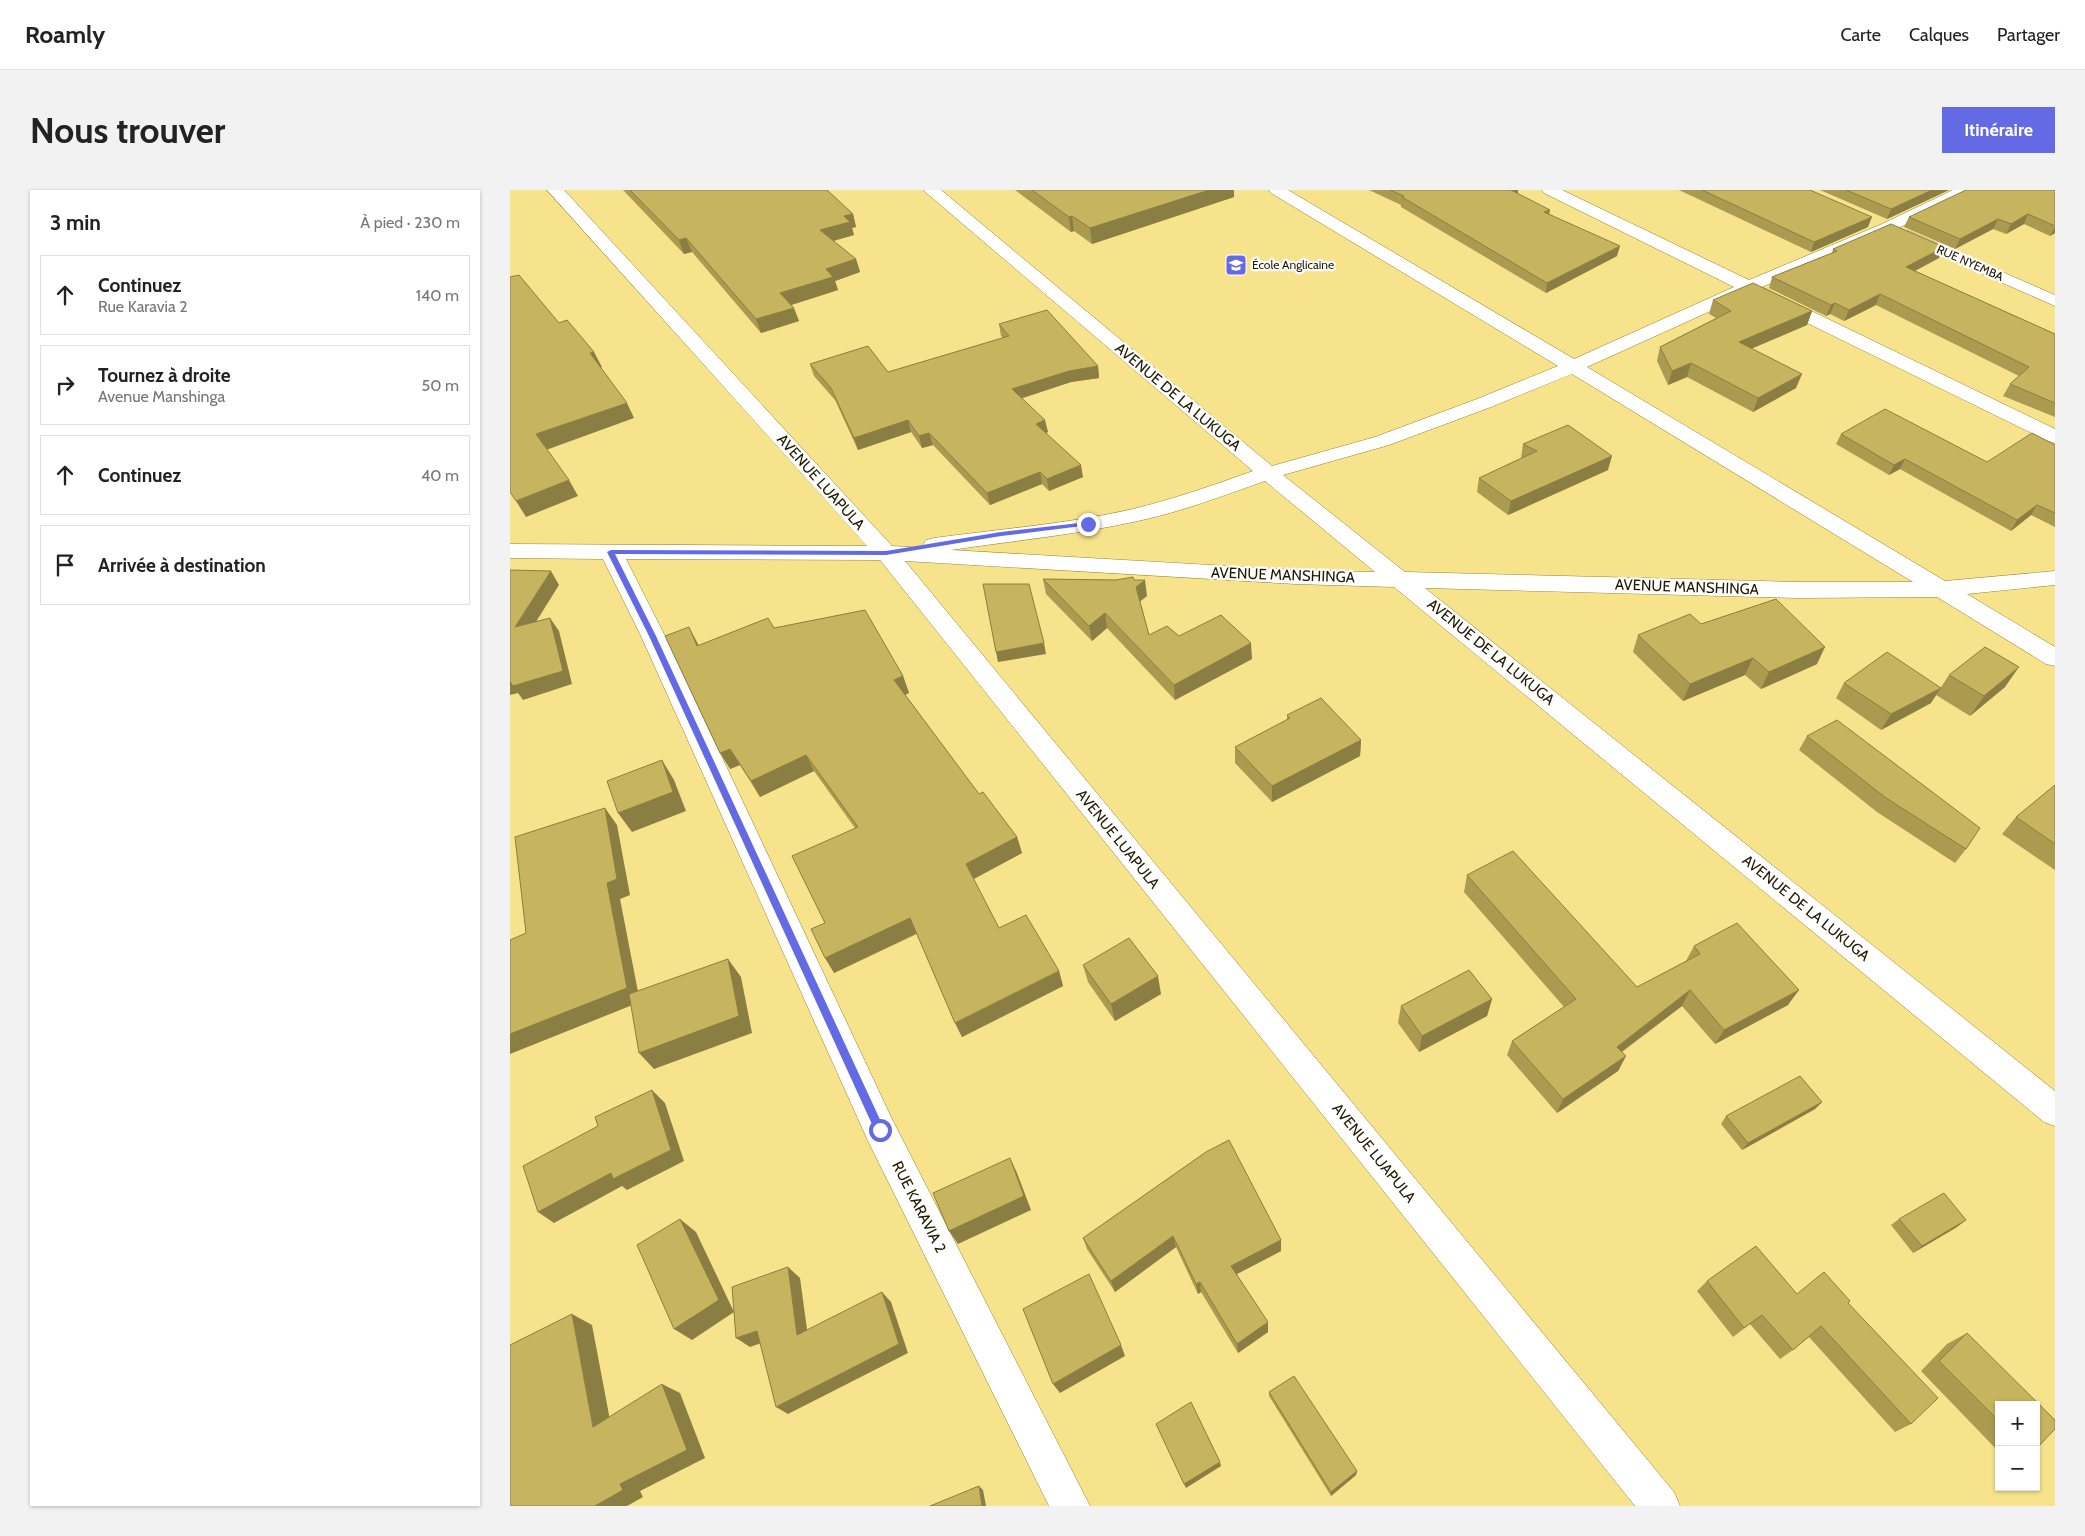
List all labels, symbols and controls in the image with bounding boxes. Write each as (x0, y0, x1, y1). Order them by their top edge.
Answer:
text: Roamly (25, 20, 105, 49)
text: Carte (1840, 24, 1881, 46)
text: Calques (1909, 24, 1969, 46)
text: Partager (1997, 24, 2060, 46)
button: Itinéraire (1942, 107, 2055, 153)
text: Nous trouver (30, 109, 225, 152)
text: 3 min (50, 210, 101, 235)
text: À pied · 230 m (360, 213, 460, 232)
street label: RUE NYEMBA (1935, 241, 2006, 284)
school or university icon: École Anglicaine (1224, 253, 1248, 277)
place label: École Anglicaine (1252, 257, 1334, 272)
text: Continuez (98, 274, 181, 297)
icon: ahead (51, 281, 79, 309)
text: 140 m (416, 286, 459, 305)
text: Rue Karavia 2 (98, 297, 188, 316)
street label: AVENUE DE LA LUKUGA (1111, 339, 1245, 455)
text: Tournez à droite (98, 364, 231, 387)
icon: right (51, 371, 79, 399)
text: 50 m (422, 376, 459, 395)
text: Avenue Manshinga (98, 387, 225, 406)
street label: AVENUE LUAPULA (773, 431, 869, 534)
icon: ahead (51, 461, 79, 489)
text: Continuez (98, 464, 181, 487)
text: 40 m (421, 466, 459, 485)
route end (1077, 513, 1100, 536)
icon: arrive (51, 551, 79, 579)
text: Arrivée à destination (98, 554, 266, 577)
street label: AVENUE MANSHINGA (1211, 563, 1356, 587)
street label: AVENUE MANSHINGA (1615, 575, 1760, 599)
street label: AVENUE DE LA LUKUGA (1424, 595, 1559, 709)
street label: AVENUE LUAPULA (1072, 786, 1164, 893)
street label: AVENUE DE LA LUKUGA (1739, 851, 1874, 965)
street label: AVENUE LUAPULA (1328, 1100, 1420, 1207)
route start (869, 1119, 892, 1142)
street label: RUE KARAVIA 2 (888, 1158, 950, 1256)
map controls (1995, 1401, 2040, 1491)
button: + (1995, 1401, 2040, 1446)
button: − (1995, 1446, 2040, 1491)

